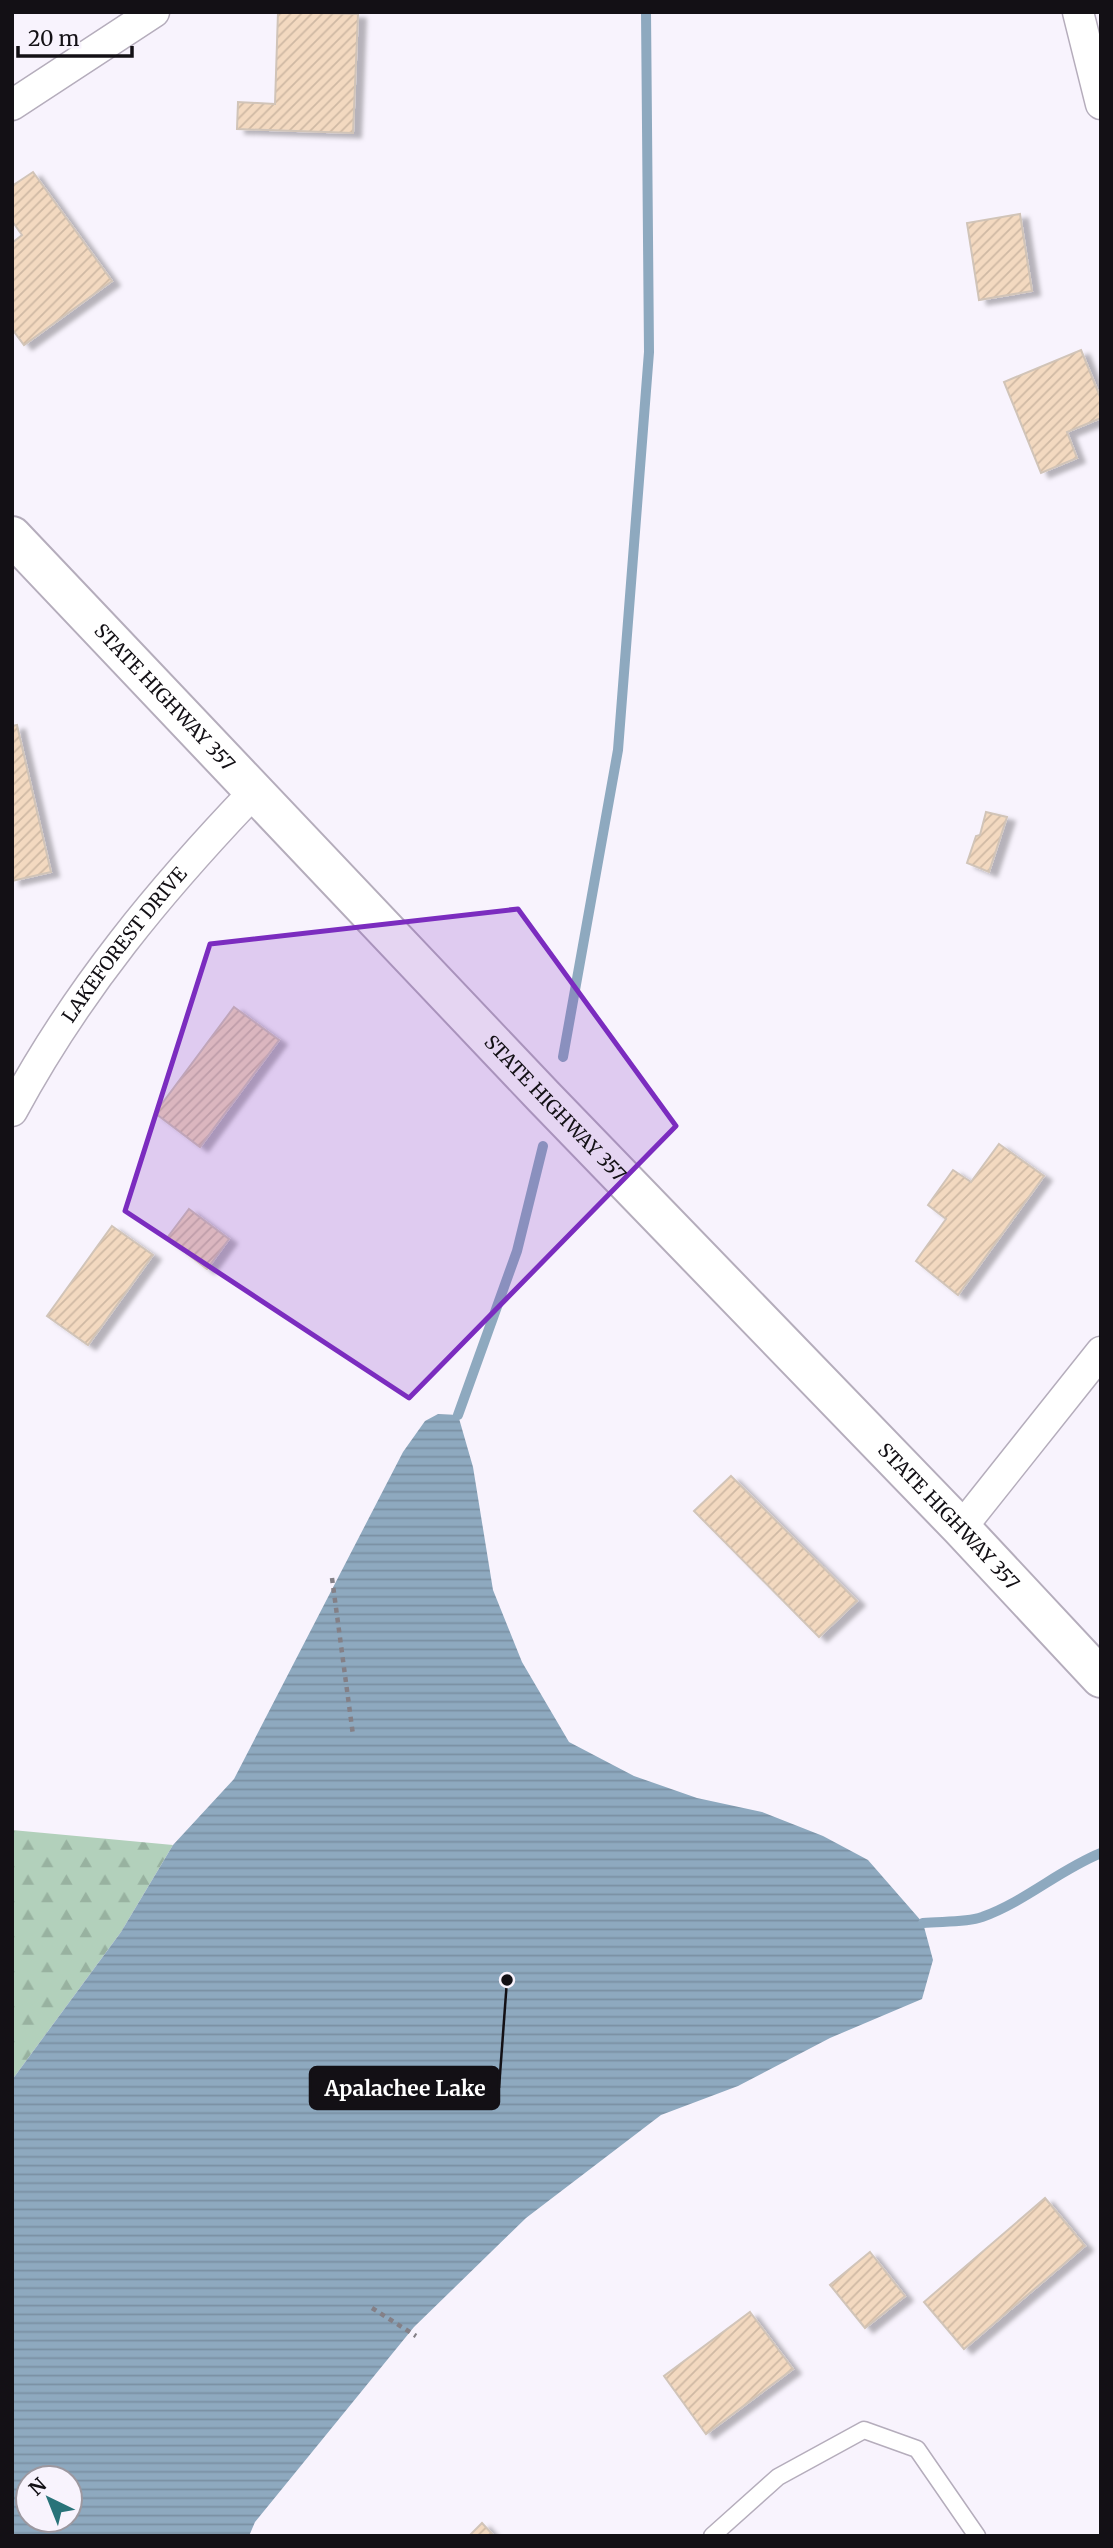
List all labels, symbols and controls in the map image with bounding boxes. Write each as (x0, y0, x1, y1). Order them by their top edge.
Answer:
scale bar (18, 14, 131, 58)
text: 20 m (28, 25, 80, 52)
street label: STATE HIGHWAY 357 (89, 618, 240, 776)
street label: LAKEFOREST DRIVE (57, 862, 192, 1027)
street label: STATE HIGHWAY 357 (479, 1030, 631, 1187)
street label: STATE HIGHWAY 357 (873, 1438, 1025, 1595)
callout: Apalachee Lake (310, 2067, 499, 2109)
text: Apalachee Lake (323, 2075, 486, 2102)
north arrow (14, 2464, 84, 2534)
text: N (24, 2473, 51, 2500)

